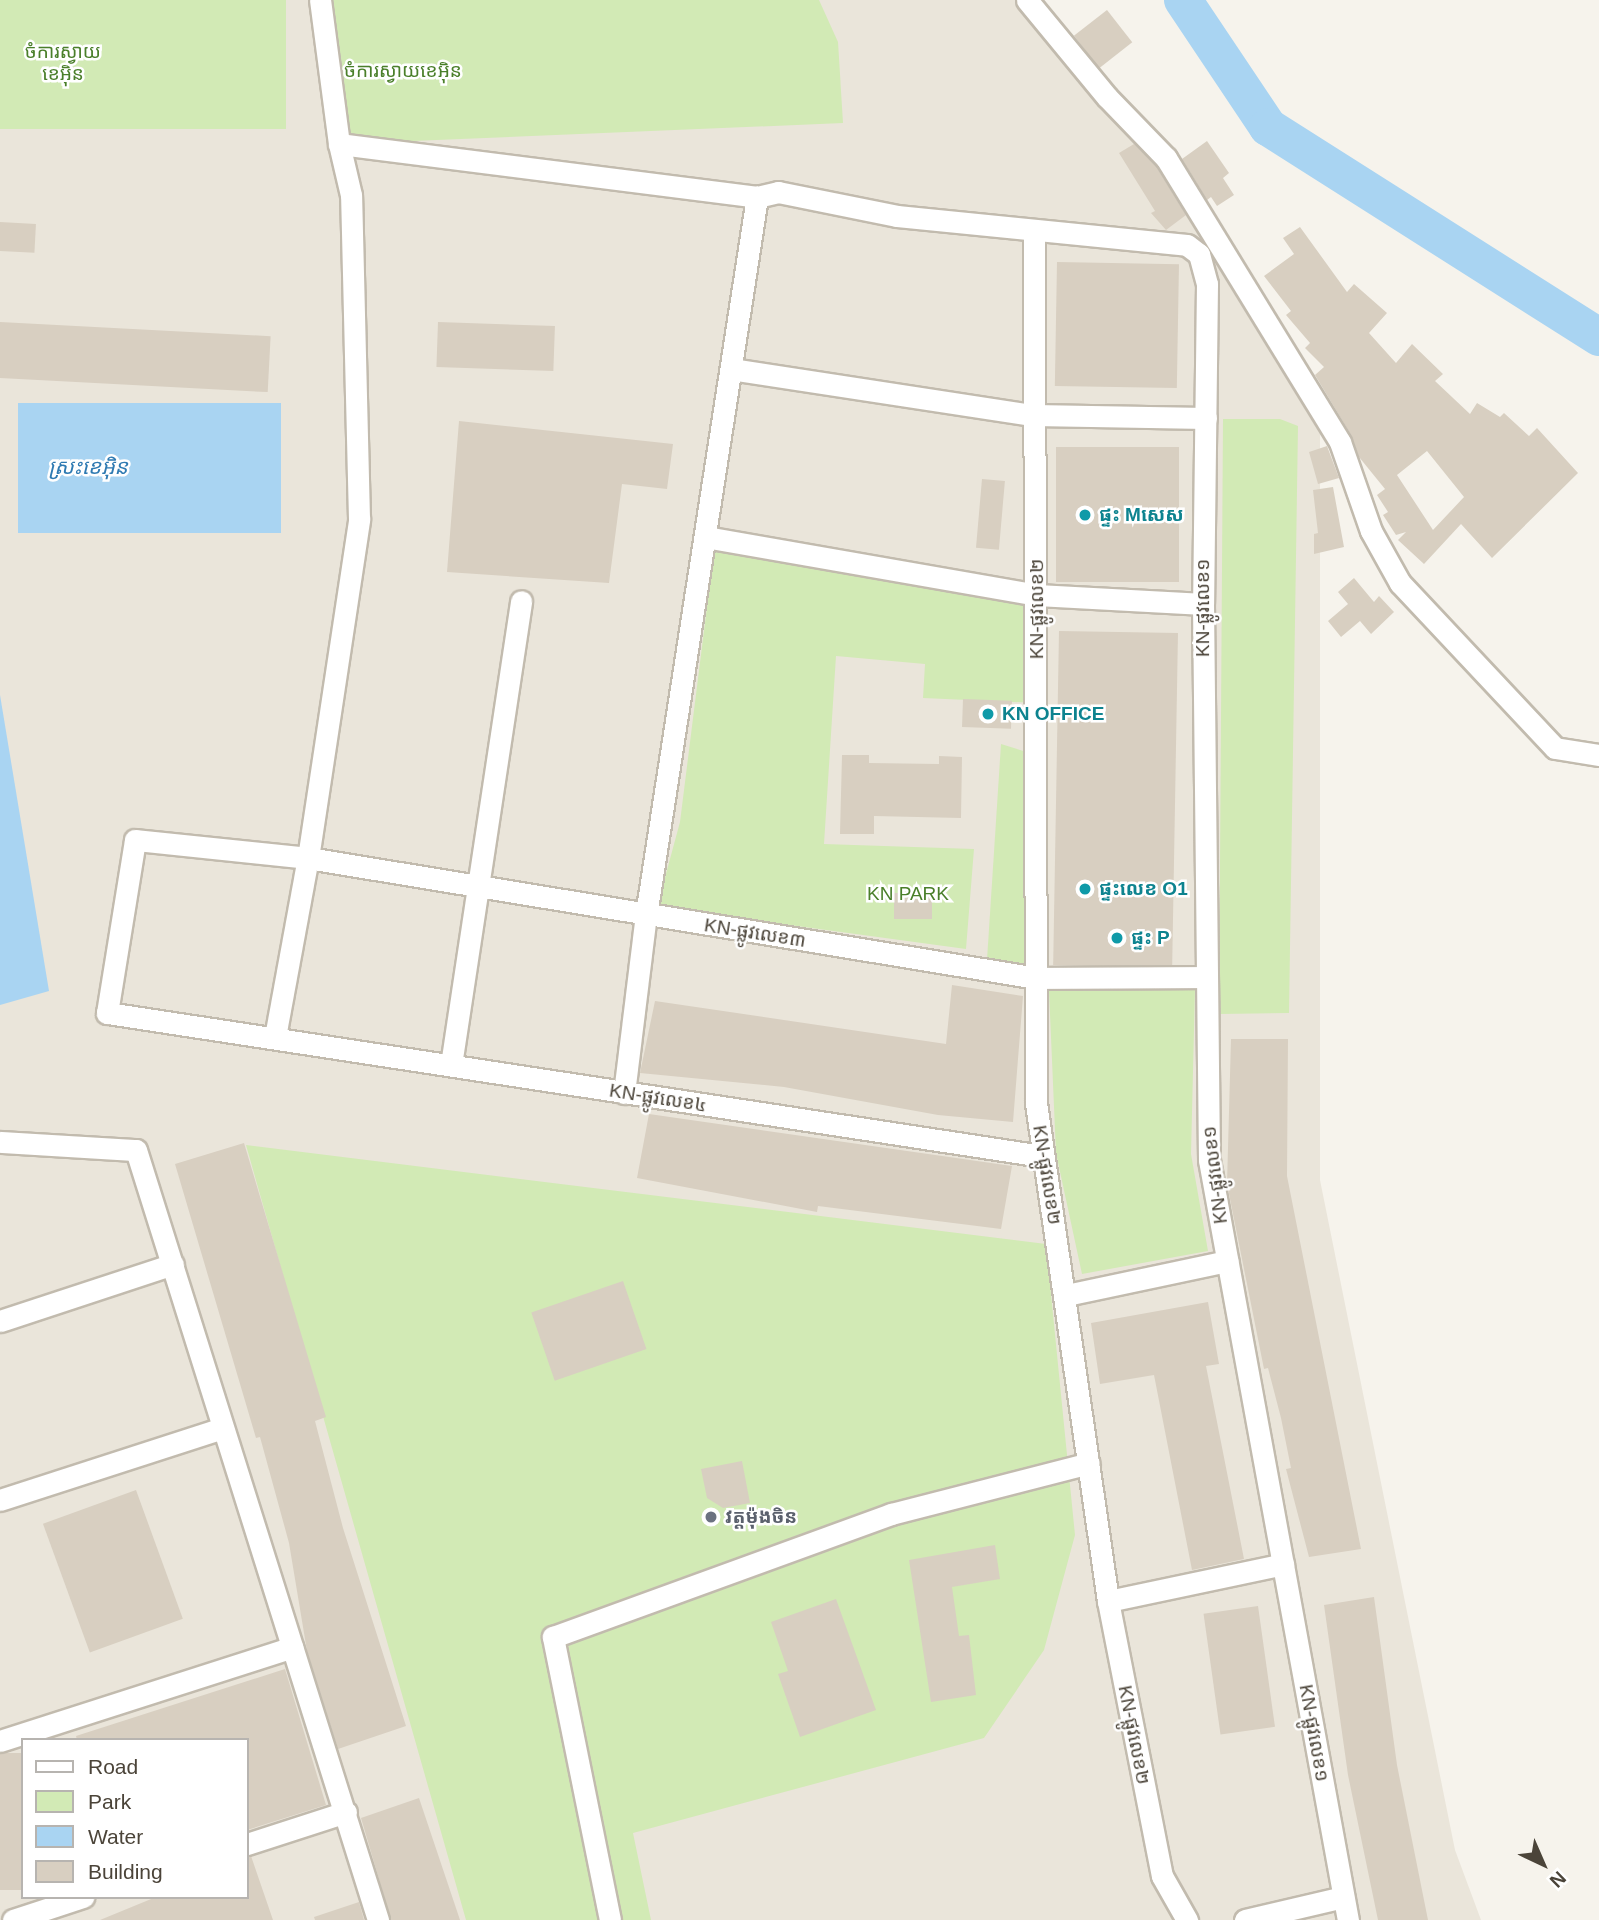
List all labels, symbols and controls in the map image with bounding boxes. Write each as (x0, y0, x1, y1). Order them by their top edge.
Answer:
park label: ចំការស្វាយ ខេអ៊ិន (25, 41, 101, 85)
park label: ចំការស្វាយខេអ៊ិន (344, 60, 462, 82)
water label: ស្រះខេអ៊ិន (48, 454, 128, 480)
place label: ផ្ទះ Mសេស (1099, 504, 1184, 526)
marker: ផ្ទះ Mសេស (1077, 507, 1093, 523)
street label: KN-ផ្លូវលេខ២ (1026, 559, 1048, 659)
street label: KN-ផ្លូវលេខ១ (1192, 559, 1214, 657)
place label: KN OFFICE (1002, 703, 1104, 725)
marker: KN OFFICE (980, 706, 996, 722)
place label: ផ្ទះលេខ O1 (1099, 878, 1188, 900)
marker: ផ្ទះលេខ O1 (1077, 881, 1093, 897)
park label: KN PARK (867, 883, 949, 905)
street label: KN-ផ្លូវលេខ៣ (703, 914, 807, 952)
place label: ផ្ទះ P (1131, 927, 1170, 949)
marker: ផ្ទះ P (1109, 930, 1125, 946)
street label: KN-ផ្លូវលេខ៤ (608, 1079, 708, 1117)
street label: KN-ផ្លូវលេខ២ (1028, 1124, 1066, 1226)
street label: KN-ផ្លូវលេខ១ (1198, 1125, 1232, 1225)
place label: វត្តម៉ុងចិន (725, 1506, 797, 1528)
marker: វត្តម៉ុងចិន (703, 1509, 719, 1525)
street label: KN-ផ្លូវលេខ១ (1294, 1683, 1334, 1783)
street label: KN-ផ្លូវលេខ២ (1113, 1684, 1155, 1786)
legend (21, 1738, 248, 1899)
text: Road (88, 1755, 138, 1778)
text: Park (88, 1790, 131, 1813)
text: Water (88, 1825, 143, 1848)
north arrow (1508, 1829, 1578, 1899)
text: Building (88, 1860, 163, 1883)
text: N (1546, 1867, 1570, 1892)

